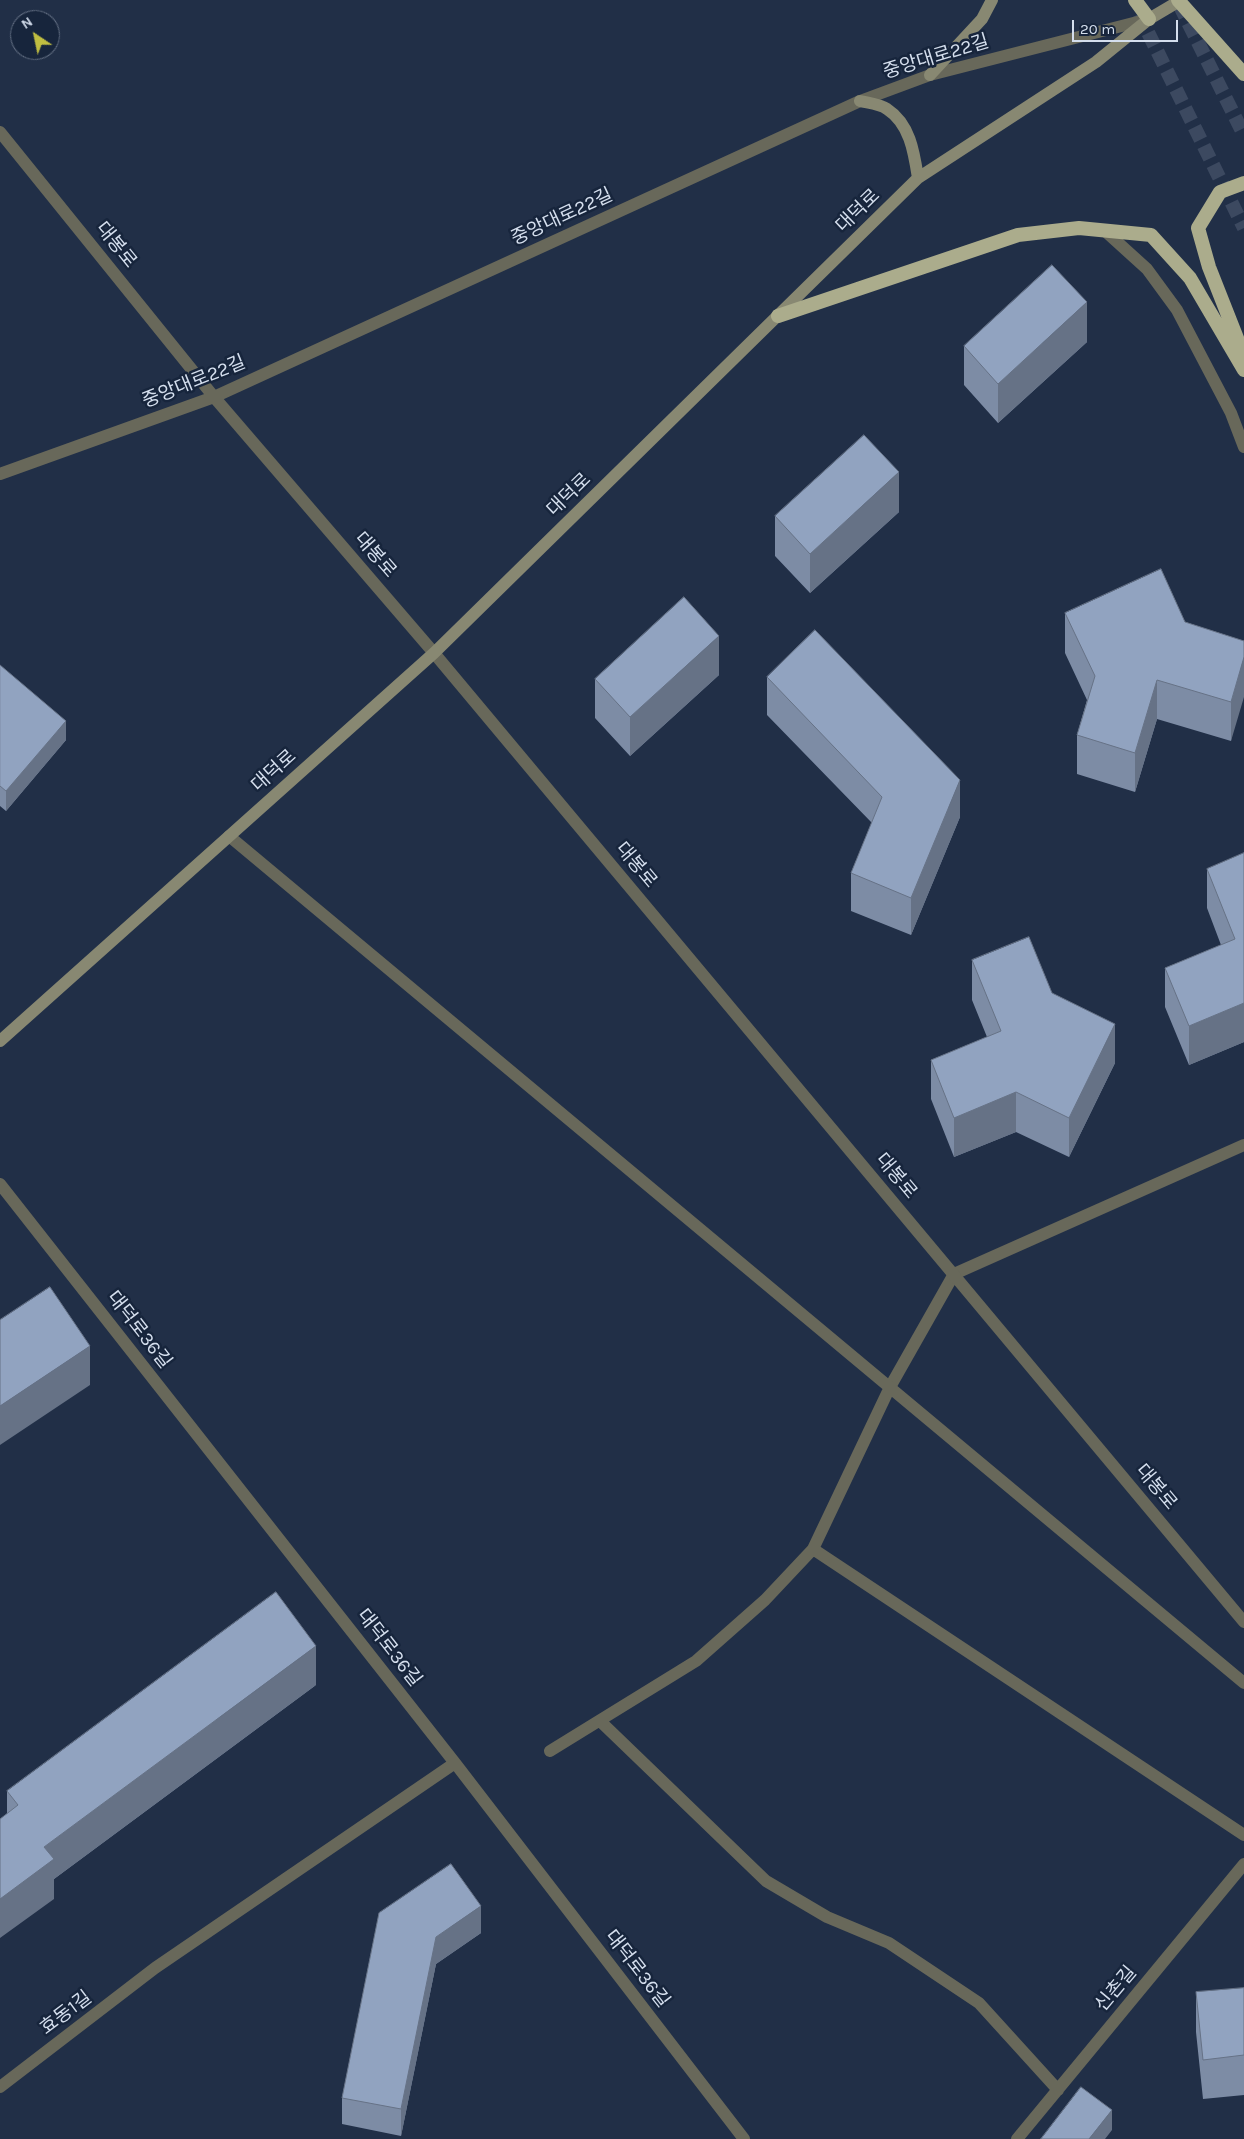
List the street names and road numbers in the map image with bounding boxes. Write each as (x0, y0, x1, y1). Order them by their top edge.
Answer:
street label: 중앙대로22길 (880, 30, 992, 84)
street label: 중앙대로22길 (508, 184, 616, 250)
street label: 대덕로 (831, 185, 885, 237)
street label: 대봉로 (91, 217, 141, 273)
street label: 중앙대로22길 (139, 351, 249, 413)
street label: 대덕로 (542, 469, 596, 521)
street label: 대봉로 (349, 528, 401, 582)
street label: 대덕로 (247, 745, 301, 797)
street label: 대봉로 (610, 838, 662, 892)
street label: 대봉로 (870, 1149, 922, 1203)
street label: 대덕로36길 (102, 1287, 176, 1373)
street label: 대봉로 (1130, 1460, 1182, 1514)
street label: 대덕로36길 (352, 1605, 426, 1691)
street label: 대덕로36길 (600, 1926, 674, 2012)
street label: 신촌길 (1090, 1962, 1142, 2016)
street label: 효동1길 (36, 1986, 96, 2040)

